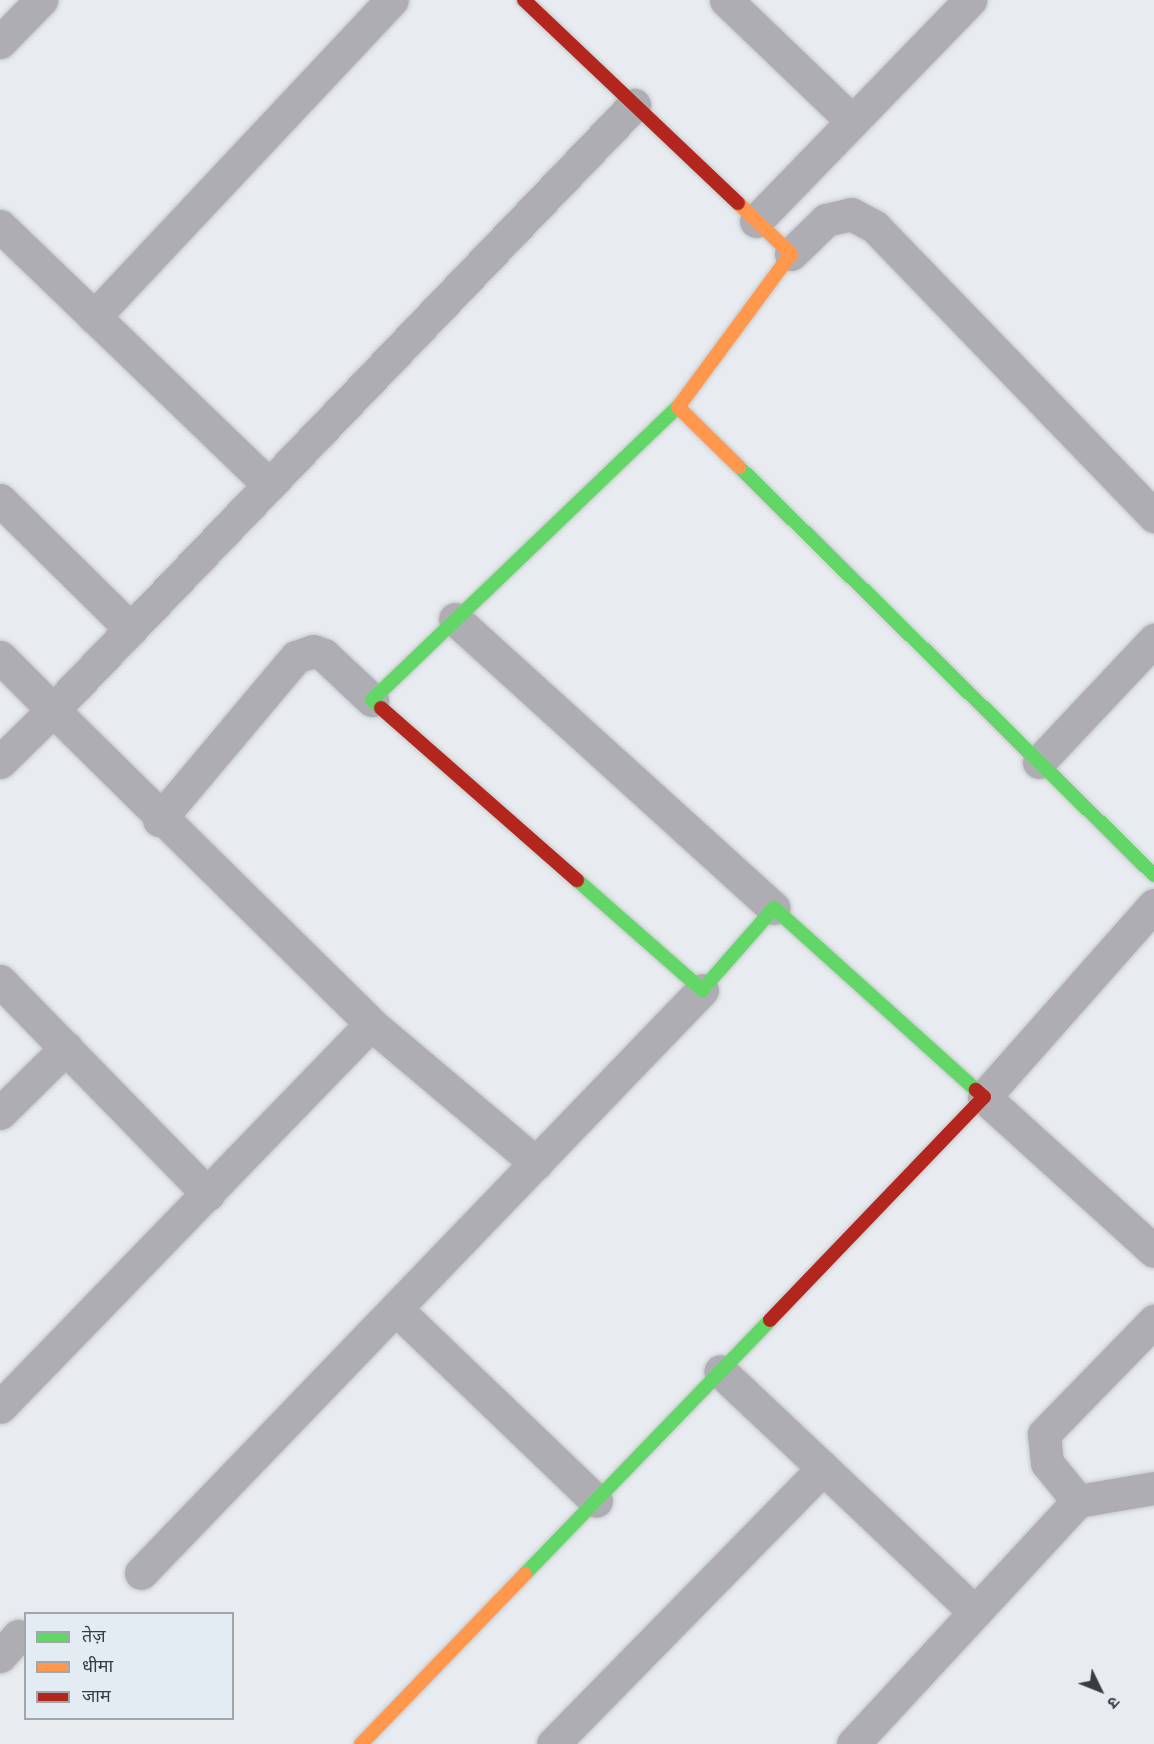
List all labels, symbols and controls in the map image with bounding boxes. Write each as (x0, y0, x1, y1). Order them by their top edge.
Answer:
legend (24, 1612, 234, 1720)
text: तेज़ (82, 1625, 106, 1647)
text: धीमा (82, 1655, 113, 1677)
north arrow (1070, 1660, 1130, 1720)
text: जाम (82, 1685, 111, 1707)
text: उ (1103, 1693, 1124, 1713)

